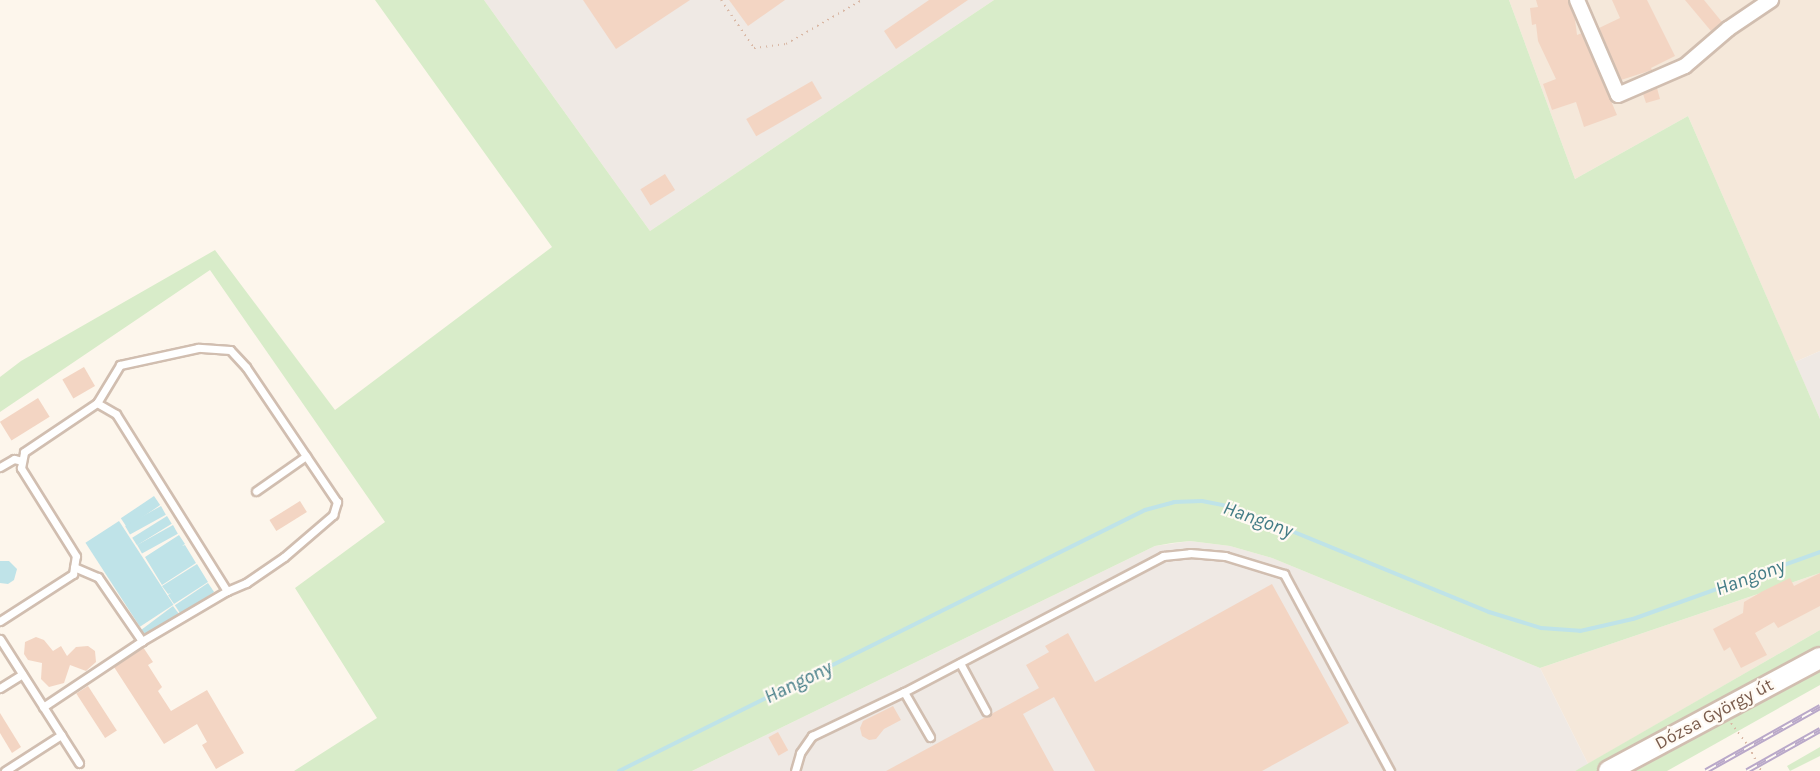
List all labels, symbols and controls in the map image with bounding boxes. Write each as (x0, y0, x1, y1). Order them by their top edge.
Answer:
water label: Hangony (1220, 495, 1296, 543)
water label: Hangony (1712, 553, 1788, 601)
water label: Hangony (760, 655, 836, 709)
street label: Dózsa György út (1651, 674, 1777, 754)

